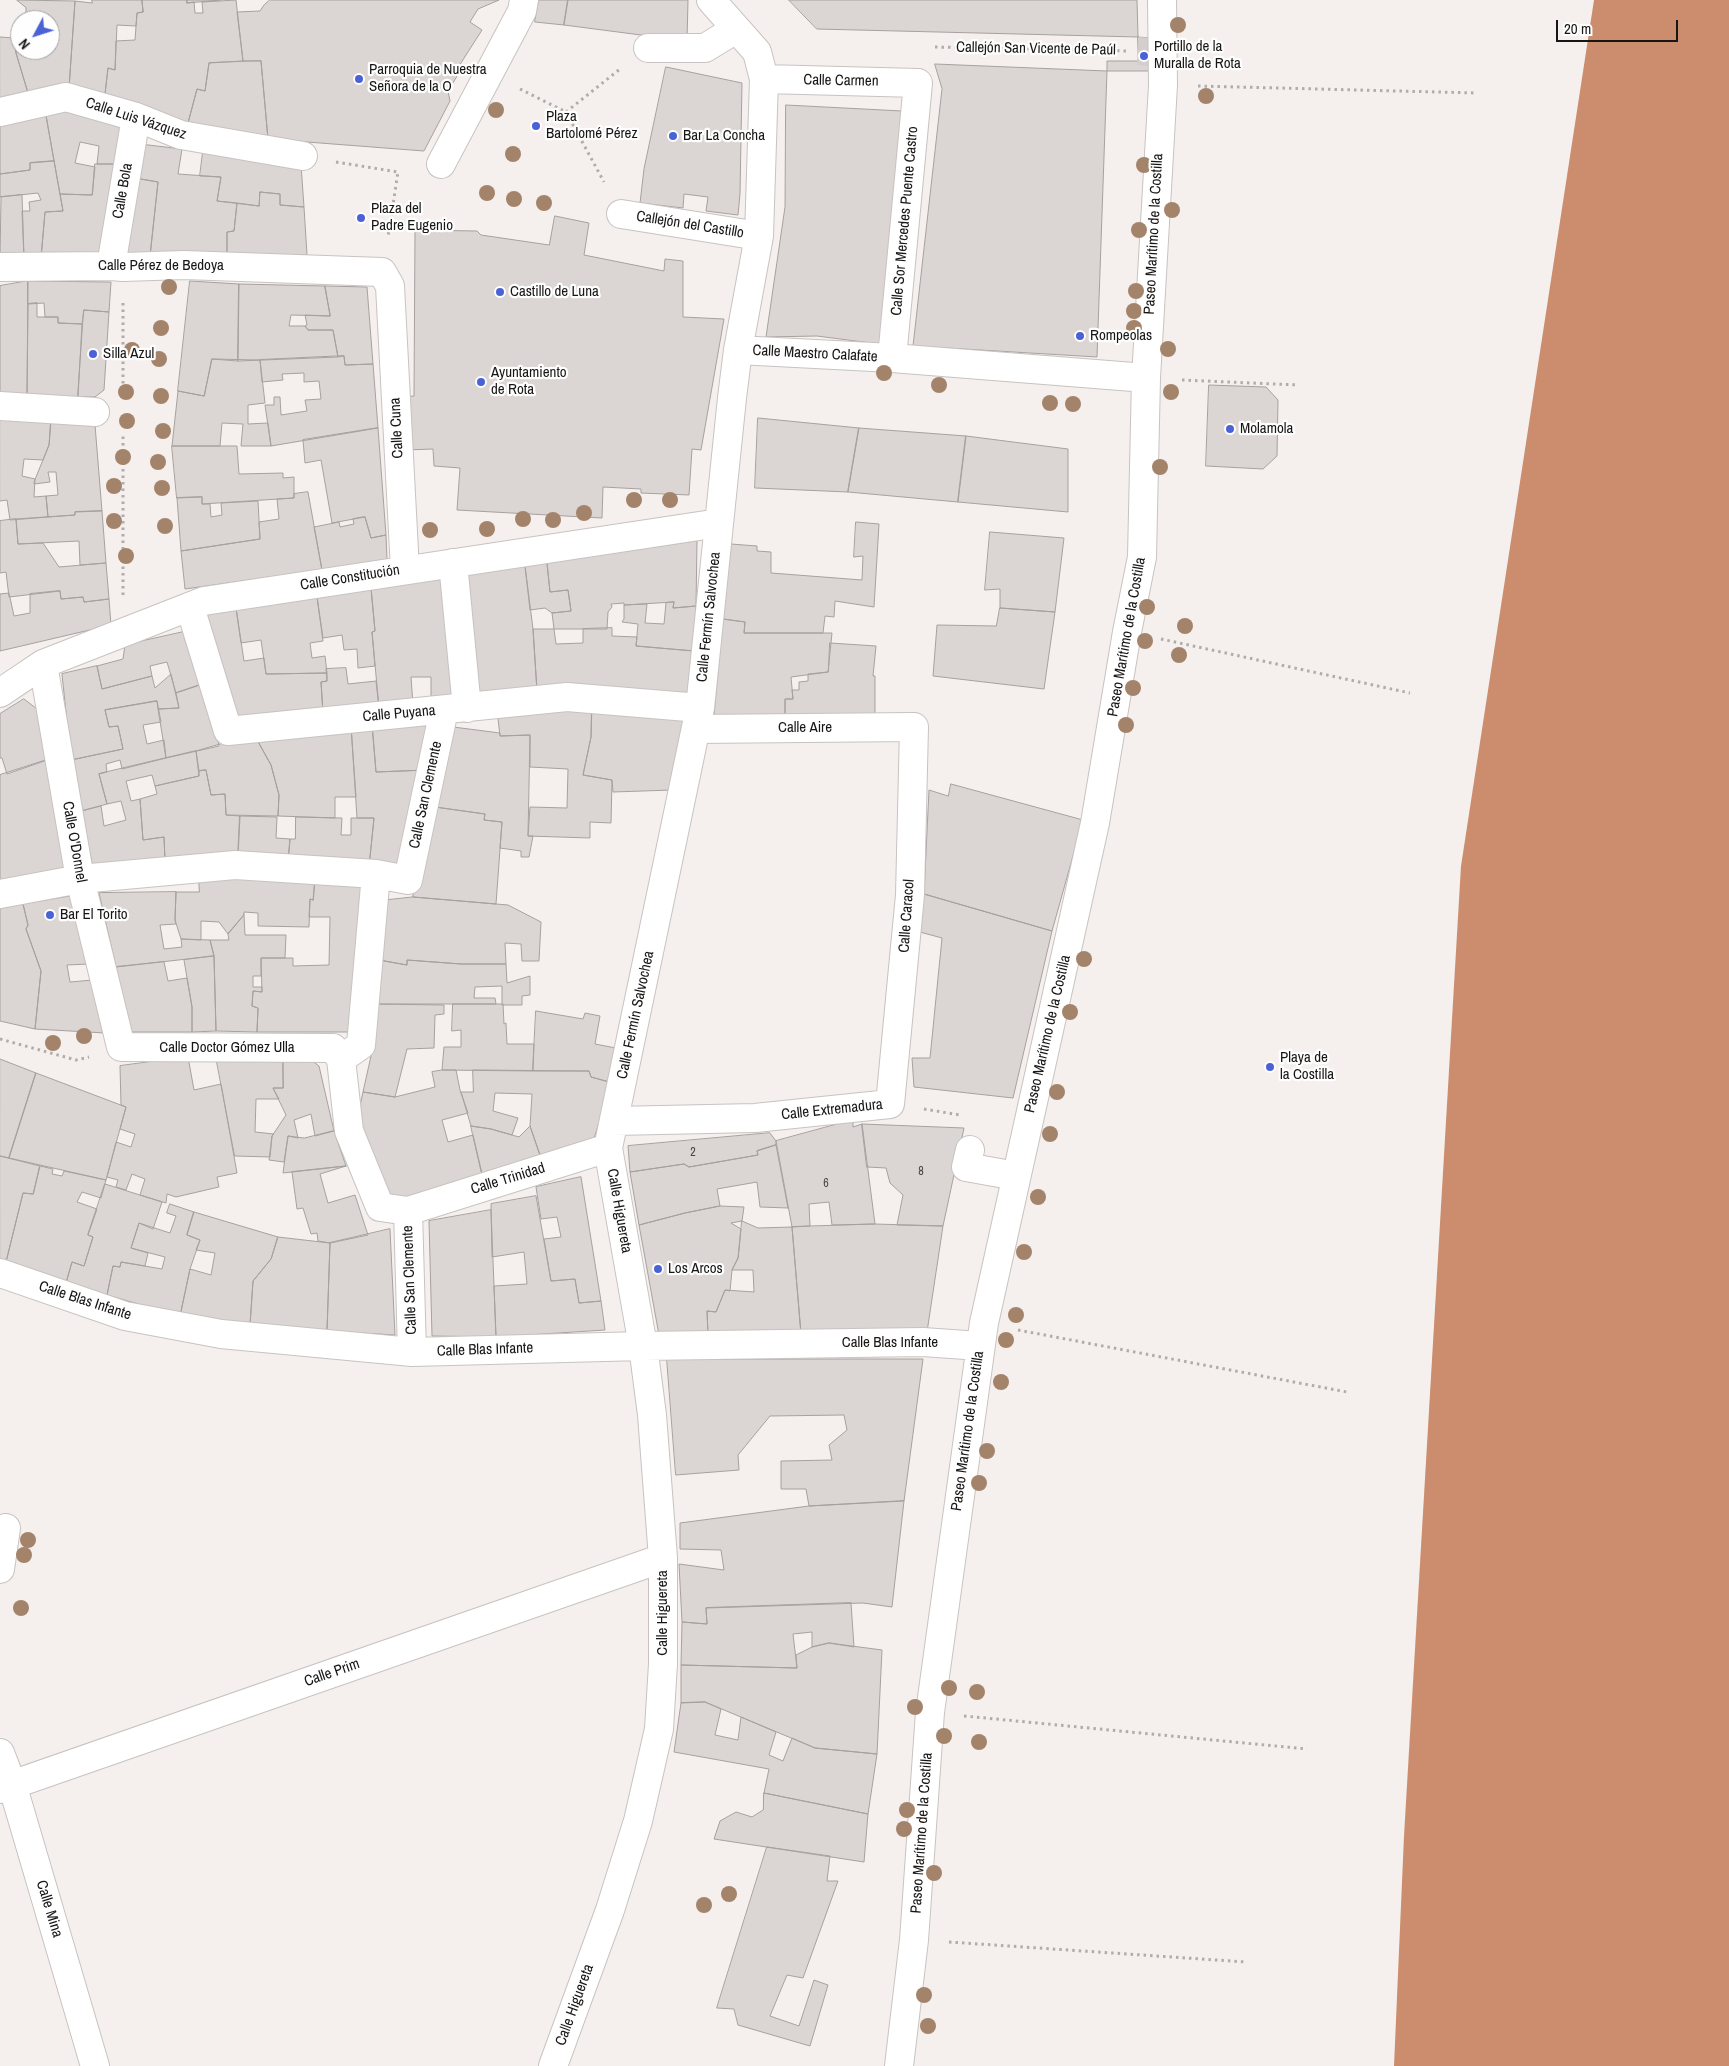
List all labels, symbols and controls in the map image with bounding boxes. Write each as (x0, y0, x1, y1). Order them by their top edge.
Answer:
north arrow (10, 10, 60, 60)
scale bar (1559, 10, 1682, 42)
text: 20 m (1564, 18, 1591, 39)
text: N (15, 35, 34, 53)
place label: Portillo de la Muralla de Rota (1154, 38, 1241, 73)
street label: Callejón San Vicente de Paúl (956, 39, 1116, 59)
marker: Portillo de la Muralla de Rota (1138, 50, 1150, 62)
place label: Parroquia de Nuestra Señora de la O (369, 61, 487, 96)
street label: Calle Carmen (803, 71, 879, 91)
marker: Parroquia de Nuestra Señora de la O (353, 73, 365, 85)
street label: Calle Luis Vázquez (83, 94, 189, 144)
place label: Plaza Bartolomé Pérez (546, 108, 638, 143)
marker: Plaza Bartolomé Pérez (530, 120, 542, 132)
street label: Calle Sor Mercedes Puente Castro (888, 126, 922, 316)
place label: Bar La Concha (683, 127, 765, 145)
marker: Bar La Concha (667, 130, 679, 142)
street label: Paseo Marítimo de la Costilla (1141, 153, 1167, 315)
street label: Calle Bola (109, 162, 137, 220)
place label: Plaza del Padre Eugenio (371, 200, 453, 235)
street label: Callejón del Castillo (635, 208, 745, 242)
marker: Plaza del Padre Eugenio (355, 212, 367, 224)
street label: Calle Pérez de Bedoya (98, 257, 224, 275)
place label: Castillo de Luna (510, 283, 599, 301)
marker: Castillo de Luna (494, 286, 506, 298)
place label: Rompeolas (1090, 327, 1152, 345)
marker: Rompeolas (1074, 330, 1086, 342)
street label: Calle Maestro Calafate (752, 342, 878, 366)
place label: Silla Azul (103, 345, 154, 363)
marker: Silla Azul (87, 348, 99, 360)
place label: Ayuntamiento de Rota (491, 364, 567, 399)
marker: Ayuntamiento de Rota (475, 376, 487, 388)
street label: Calle Cuna (386, 397, 408, 459)
place label: Molamola (1240, 420, 1293, 438)
marker: Molamola (1224, 423, 1236, 435)
street label: Calle Fermín Salvochea (693, 551, 725, 683)
street label: Paseo Marítimo de la Costilla (1104, 556, 1150, 718)
street label: Calle Constitución (299, 561, 401, 595)
street label: Calle Puyana (362, 702, 436, 726)
street label: Calle Aire (778, 719, 832, 737)
street label: Calle San Clemente (406, 740, 446, 850)
street label: Calle O'Donnel (58, 800, 90, 884)
street label: Calle Caracol (895, 879, 919, 953)
place label: Bar El Torito (60, 906, 128, 924)
marker: Bar El Torito (44, 909, 56, 921)
street label: Calle Fermín Salvochea (614, 949, 658, 1081)
street label: Paseo Marítimo de la Costilla (1021, 953, 1075, 1115)
street label: Calle Doctor Gómez Ulla (159, 1039, 295, 1057)
place label: Playa de la Costilla (1280, 1049, 1334, 1084)
marker: Playa de la Costilla (1264, 1061, 1276, 1073)
street label: Calle Extremadura (780, 1096, 884, 1124)
house number: 2 (690, 1146, 696, 1160)
street label: Calle Trinidad (469, 1159, 547, 1199)
house number: 8 (918, 1165, 924, 1179)
street label: Calle Higuereta (603, 1167, 635, 1255)
house number: 6 (823, 1177, 829, 1191)
street label: Calle San Clemente (399, 1225, 421, 1335)
place label: Los Arcos (668, 1260, 723, 1278)
marker: Los Arcos (652, 1263, 664, 1275)
street label: Calle Blas Infante (36, 1278, 134, 1324)
street label: Calle Blas Infante (842, 1334, 938, 1352)
street label: Calle Blas Infante (437, 1339, 533, 1361)
street label: Paseo Marítimo de la Costilla (948, 1350, 988, 1512)
street label: Calle Higuereta (654, 1570, 672, 1656)
street label: Calle Prim (302, 1655, 362, 1691)
street label: Paseo Marítimo de la Costilla (907, 1752, 937, 1914)
street label: Calle Mina (32, 1878, 66, 1940)
street label: Calle Higuereta (552, 1962, 598, 2048)

